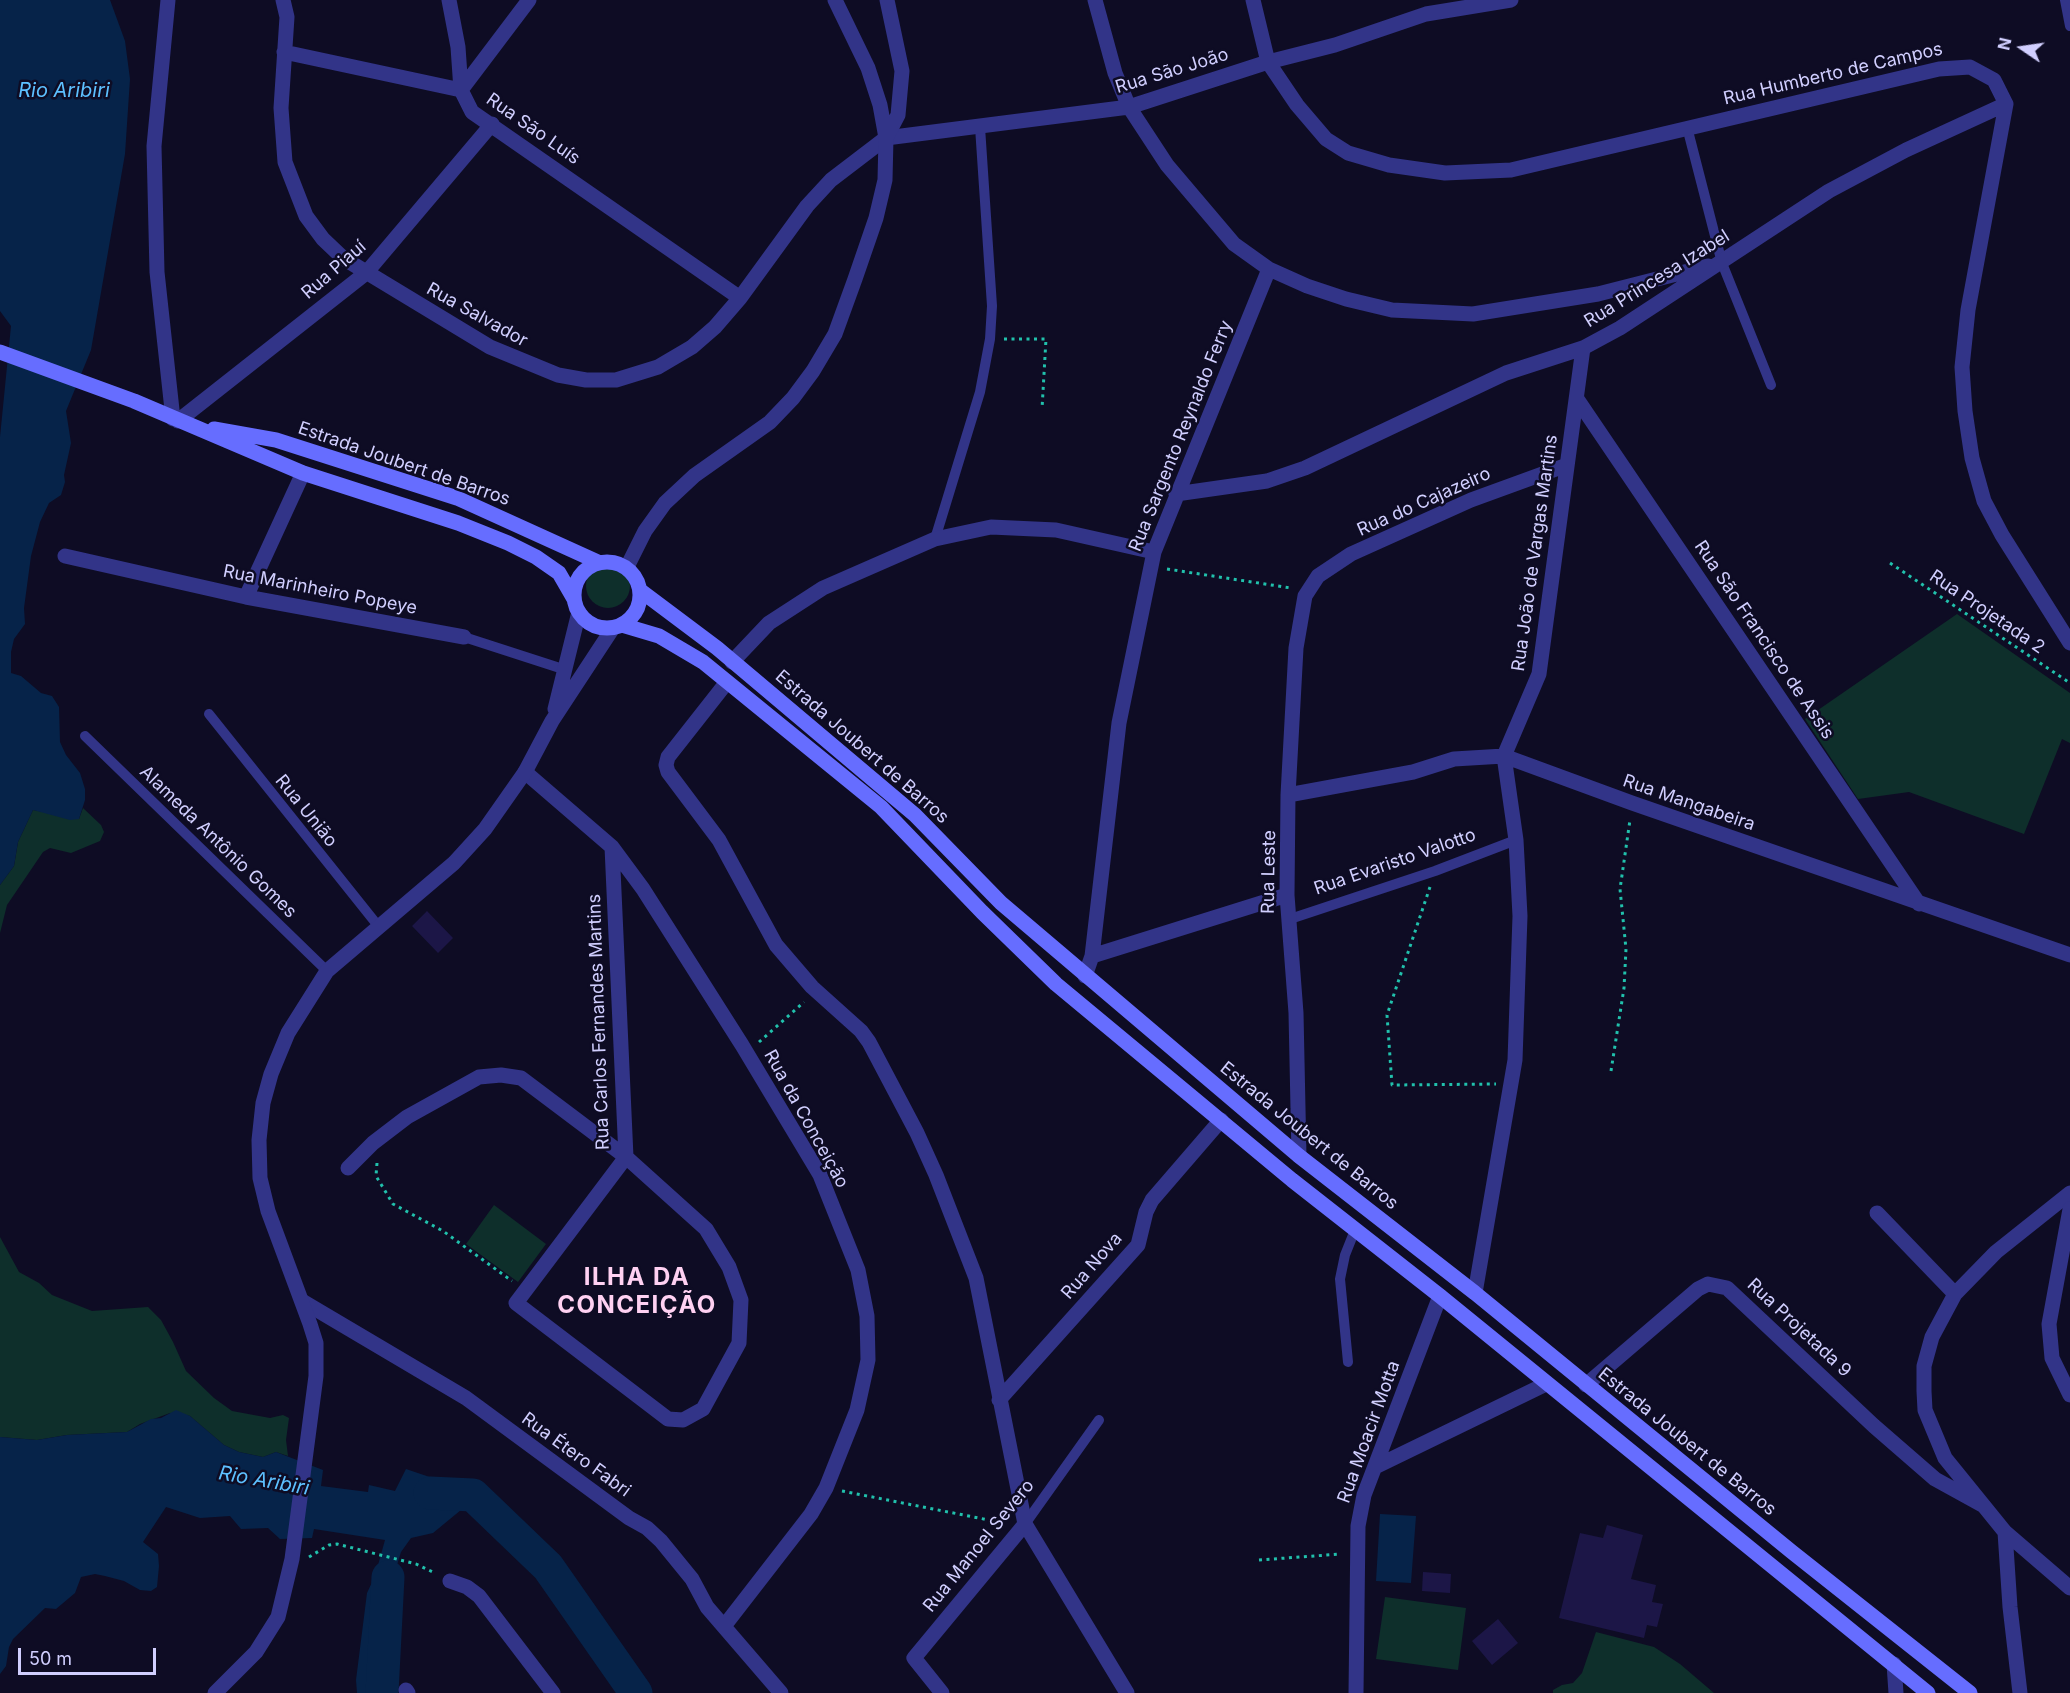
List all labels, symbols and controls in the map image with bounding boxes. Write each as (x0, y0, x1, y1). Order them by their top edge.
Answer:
north arrow (1992, 18, 2052, 78)
text: N (1993, 36, 2016, 52)
street label: Rua Humberto de Campos (1721, 38, 1945, 110)
street label: Rua São João (1113, 44, 1231, 98)
water label: Rio Aribiri (18, 79, 110, 103)
street label: Rua São Luís (482, 89, 584, 169)
street label: Rua Princesa Izabel (1580, 226, 1734, 332)
street label: Rua Piauí (297, 236, 371, 304)
street label: Rua Salvador (423, 278, 531, 352)
street label: Rua Sargento Reynaldo Ferry (1125, 317, 1237, 555)
street label: Estrada Joubert de Barros (295, 418, 513, 510)
street label: Rua João de Vargas Martins (1508, 433, 1562, 673)
street label: Rua do Cajazeiro (1354, 463, 1494, 541)
street label: Rua São Francisco de Assis (1689, 537, 1839, 743)
street label: Rua Marinheiro Popeye (221, 561, 419, 619)
street label: Rua Projetada 2 (1925, 566, 2049, 658)
street label: Estrada Joubert de Barros (771, 666, 953, 828)
street label: Alameda Antônio Gomes (135, 761, 301, 923)
street label: Rua Mangabeira (1620, 770, 1758, 836)
street label: Rua União (270, 771, 342, 851)
street label: Rua Evaristo Valotto (1311, 824, 1479, 900)
street label: Rua Leste (1257, 830, 1281, 914)
street label: Rua Carlos Fernandes Martins (584, 894, 614, 1150)
street label: Rua da Conceição (759, 1046, 853, 1192)
street label: Estrada Joubert de Barros (1216, 1057, 1402, 1215)
street label: Rua Nova (1057, 1228, 1127, 1304)
district label: ILHA DA CONCEIÇÃO (557, 1264, 717, 1320)
street label: Rua Projetada 9 (1742, 1274, 1856, 1382)
street label: Rua Moacir Motta (1333, 1358, 1405, 1506)
street label: Estrada Joubert de Barros (1594, 1363, 1780, 1521)
street label: Rua Étero Fabri (517, 1408, 635, 1502)
water label: Rio Aribiri (217, 1461, 311, 1501)
street label: Rua Manoel Severo (919, 1475, 1039, 1617)
scale bar (21, 1636, 159, 1674)
text: 50 m (29, 1648, 72, 1669)

